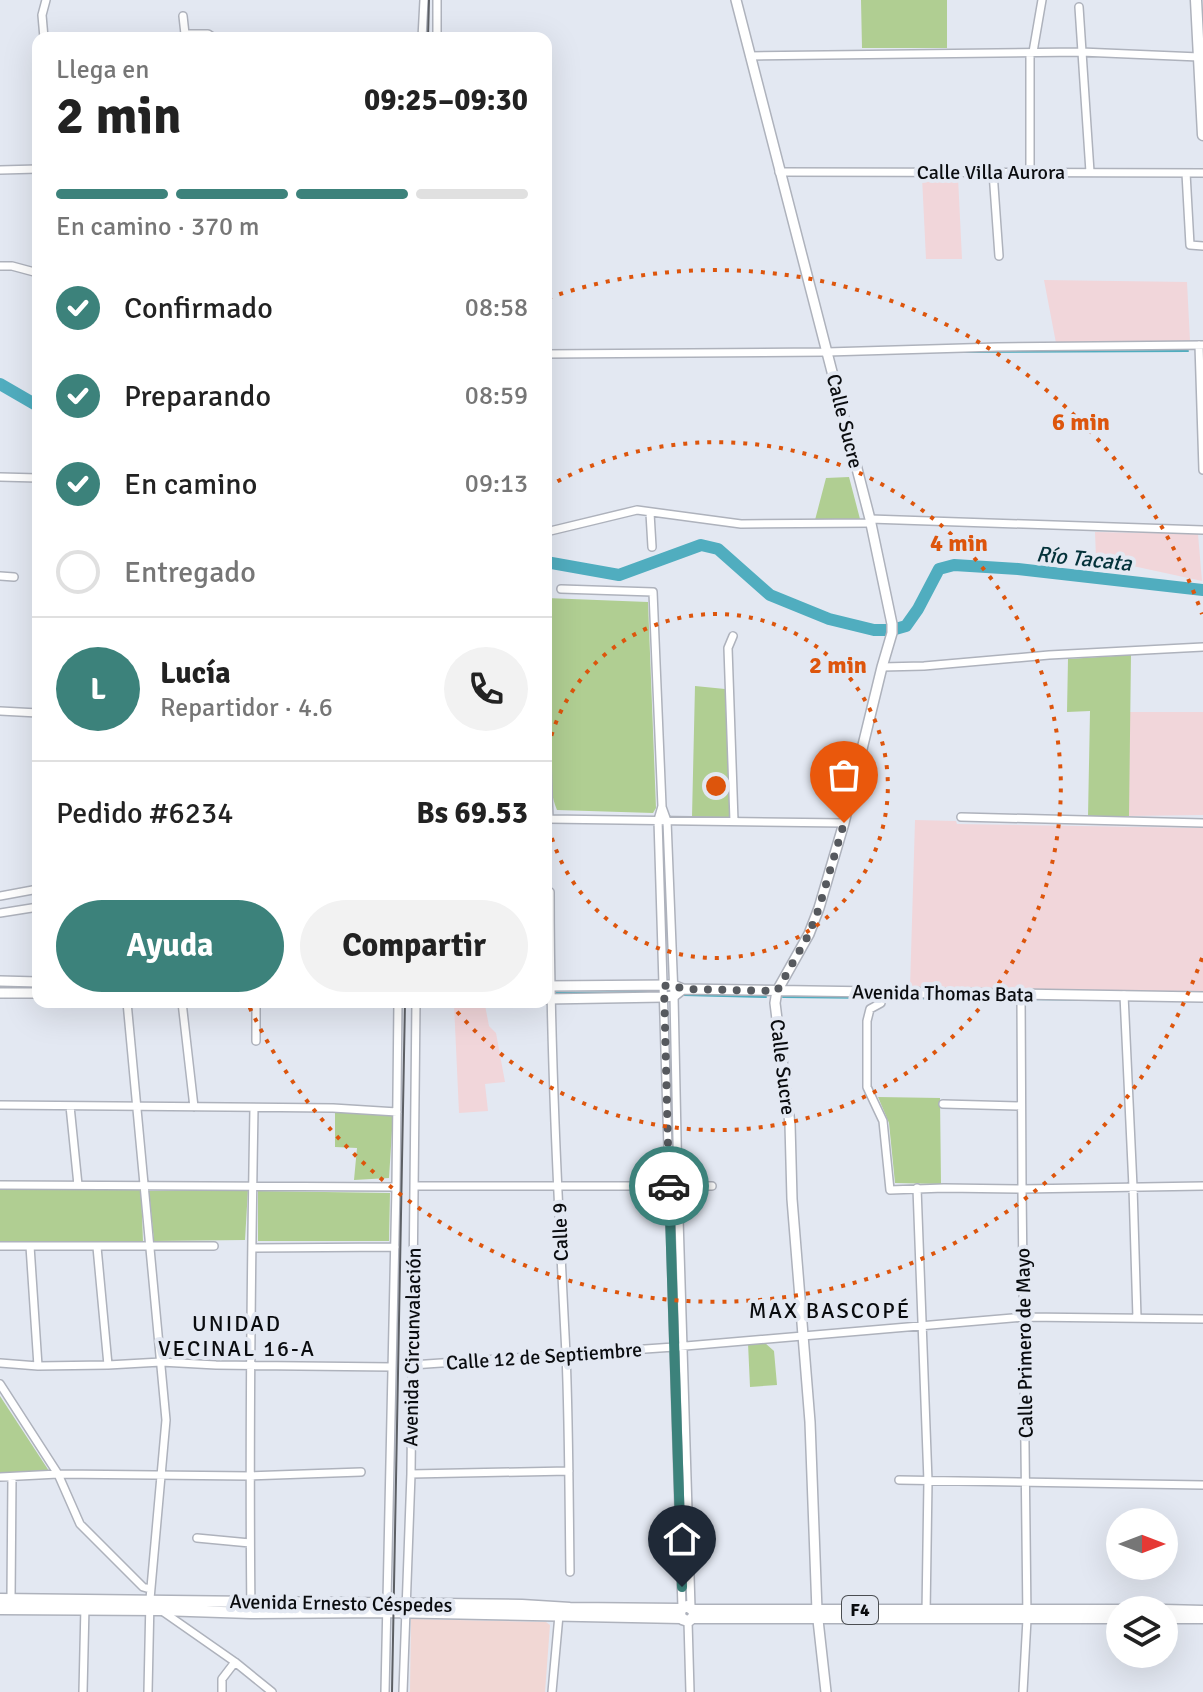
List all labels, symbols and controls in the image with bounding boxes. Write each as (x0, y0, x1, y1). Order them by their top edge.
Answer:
text: Llega en (56, 54, 150, 86)
text: 09:25–09:30 (364, 82, 528, 119)
text: 2 min (56, 84, 182, 148)
street label: Calle Villa Aurora (917, 160, 1065, 185)
text: En camino · 370 m (56, 211, 259, 243)
icon: check (56, 286, 100, 330)
text: Confirmado (124, 290, 273, 327)
text: 08:58 (465, 292, 528, 324)
street label: Calle Sucre (821, 371, 868, 471)
icon: check (56, 374, 100, 418)
text: Preparando (124, 378, 271, 415)
text: 08:59 (465, 380, 528, 412)
text: 6 min (1052, 407, 1110, 437)
icon: check (56, 462, 100, 506)
text: En camino (124, 466, 257, 503)
text: 09:13 (465, 468, 528, 500)
text: 4 min (930, 528, 988, 558)
water label: Río Tacata (1035, 540, 1134, 577)
text: Entregado (124, 554, 256, 591)
button: phone (444, 647, 528, 731)
text: 2 min (809, 650, 867, 680)
text: Lucía (160, 655, 231, 692)
text: L (90, 671, 106, 708)
text: Repartidor · 4.6 (160, 692, 333, 724)
pin (810, 741, 878, 823)
icon: bag (822, 753, 866, 797)
centre of rings (702, 772, 730, 800)
text: Pedido #6234 (56, 795, 233, 832)
text: Bs 69.53 (416, 795, 528, 832)
button: Ayuda (56, 900, 284, 992)
button: Compartir (300, 900, 528, 992)
street label: Avenida Thomas Bata (852, 979, 1034, 1008)
street label: Calle Sucre (764, 1018, 801, 1116)
courier (629, 1146, 709, 1226)
icon: car (647, 1164, 691, 1208)
street label: Calle 9 (547, 1202, 574, 1262)
street label: Avenida Circunvalación (398, 1247, 427, 1447)
street label: Calle Primero de Mayo (1010, 1248, 1039, 1438)
district label: MAX BASCOPÉ (749, 1297, 911, 1324)
district label: UNIDAD VECINAL 16-A (158, 1310, 316, 1362)
street label: Calle 12 de Septiembre (445, 1337, 643, 1376)
pin (648, 1505, 716, 1587)
north arrow (1106, 1508, 1178, 1580)
map controls (1106, 1508, 1178, 1668)
icon: home (660, 1517, 704, 1561)
street label: Avenida Ernesto Céspedes (229, 1589, 453, 1618)
road number: F4 (842, 1596, 878, 1624)
button: layers (1106, 1596, 1178, 1668)

